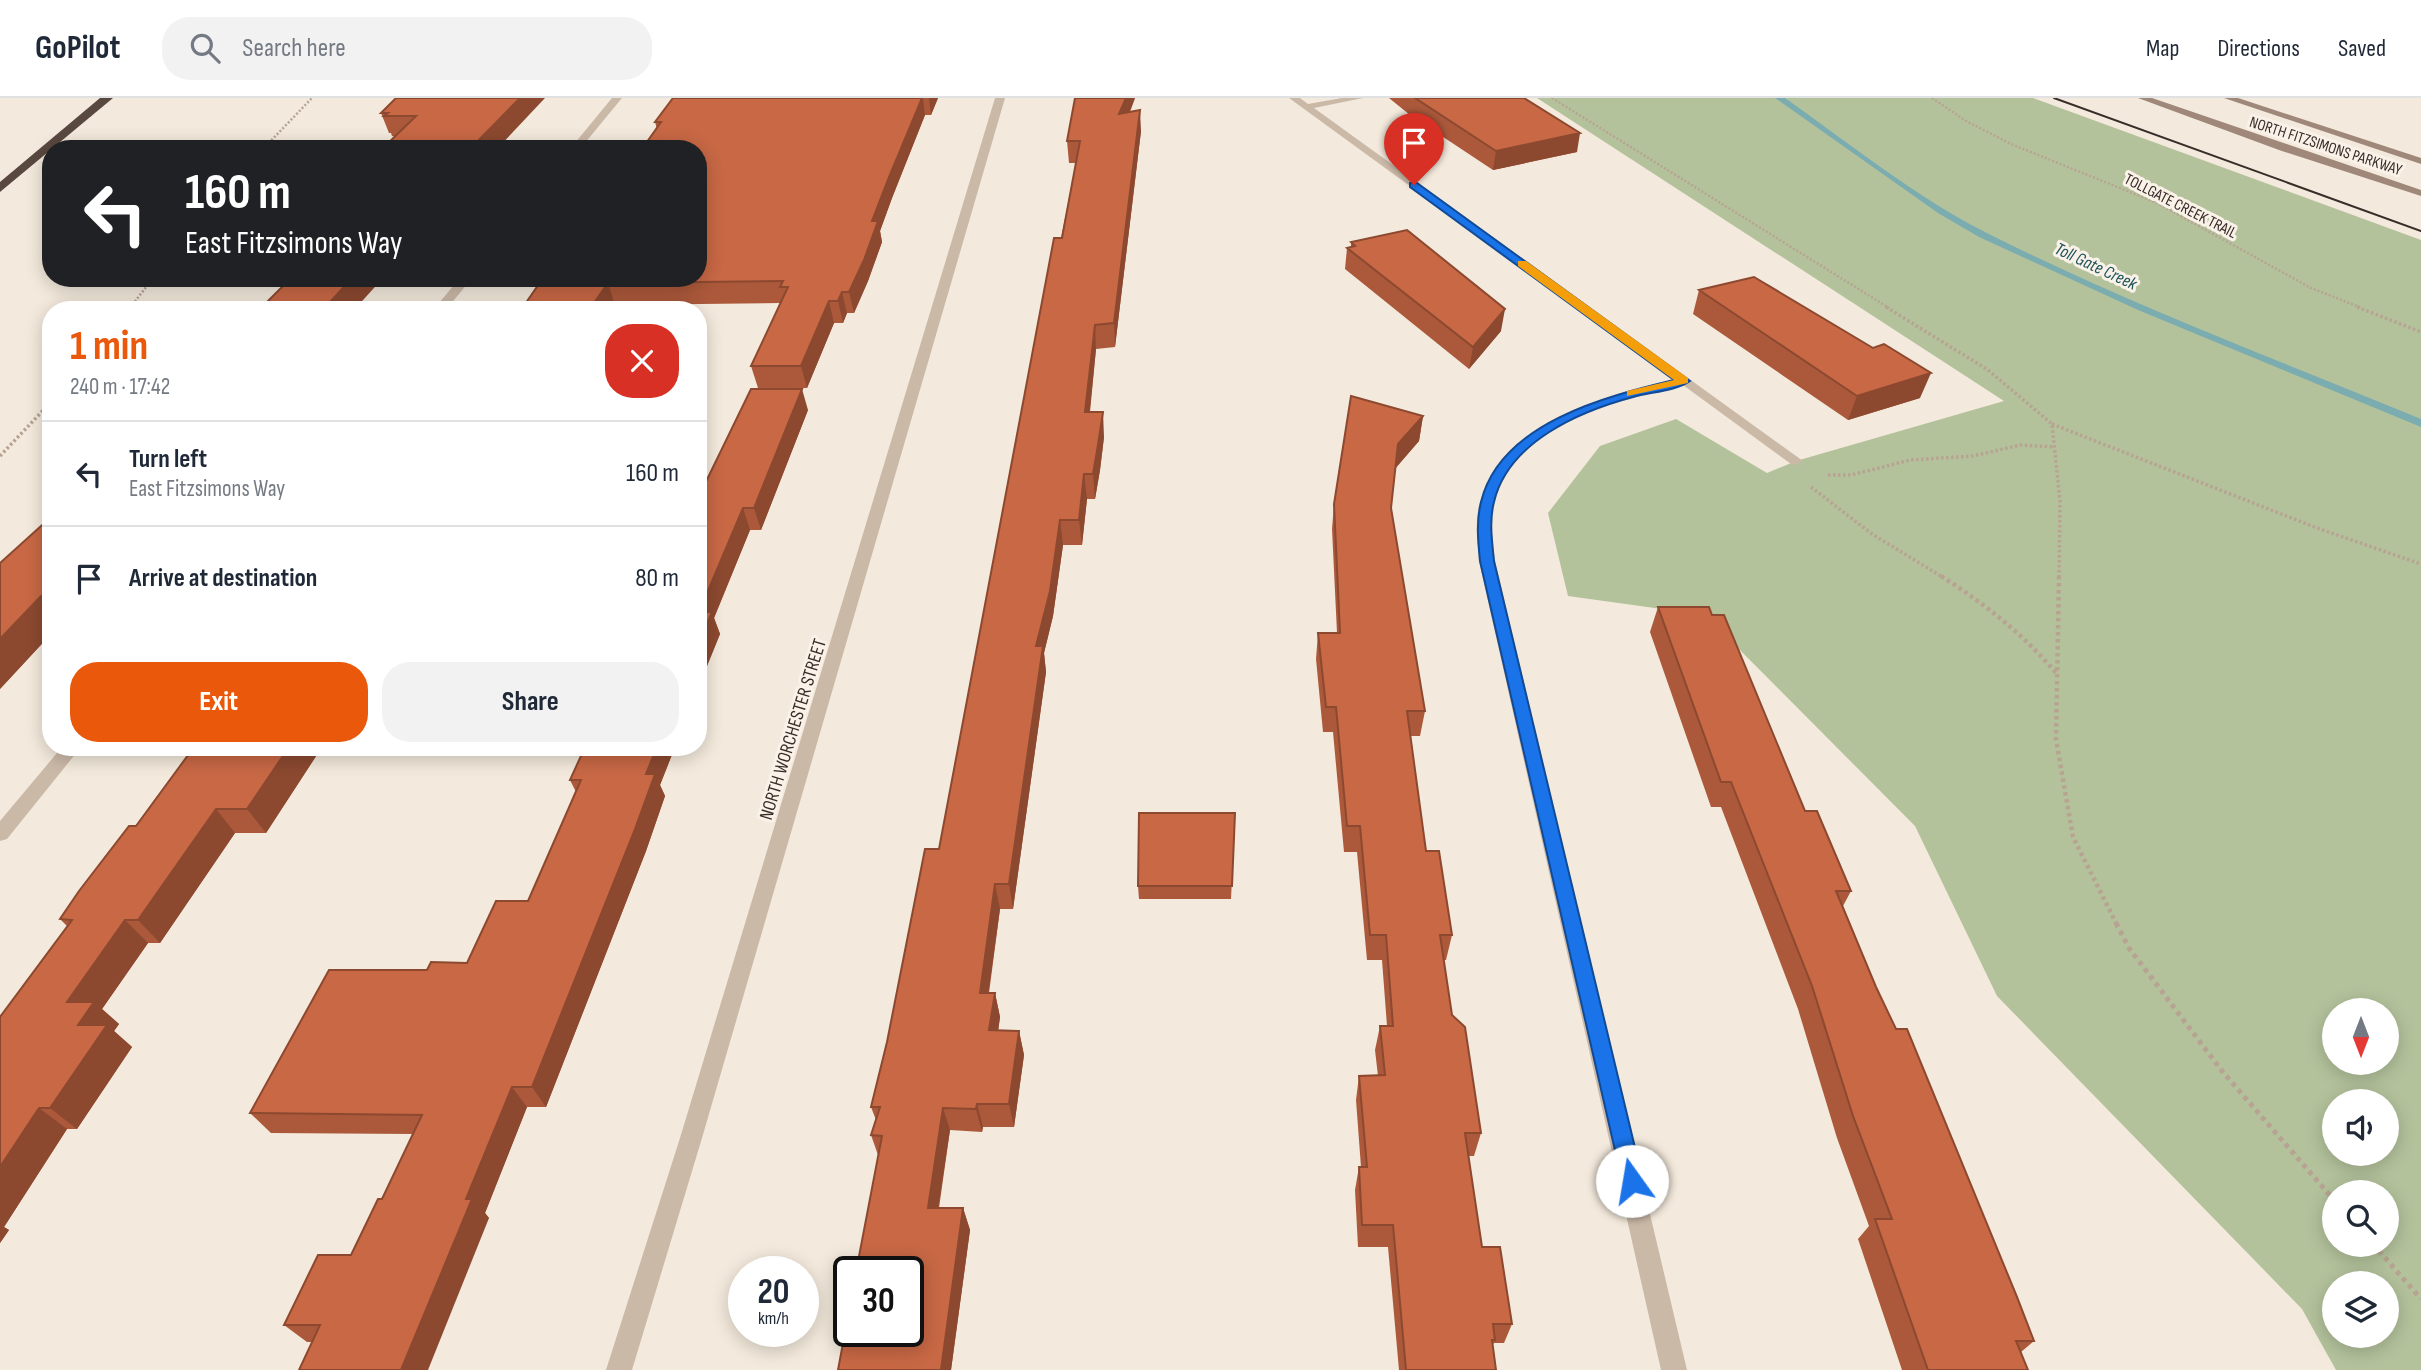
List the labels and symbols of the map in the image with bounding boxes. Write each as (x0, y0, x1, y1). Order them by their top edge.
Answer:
pin (1384, 113, 1444, 185)
street label: NORTH FITZSIMONS PARKWAY (2247, 113, 2404, 180)
street label: TOLLGATE CREEK TRAIL (2121, 170, 2240, 243)
water label: Toll Gate Creek (2051, 238, 2141, 295)
street label: NORTH WORCHESTER STREET (755, 636, 832, 823)
north arrow (2322, 998, 2399, 1074)
position arrow (1595, 1144, 1669, 1218)
speed limit sign: 30 (833, 1256, 924, 1347)

